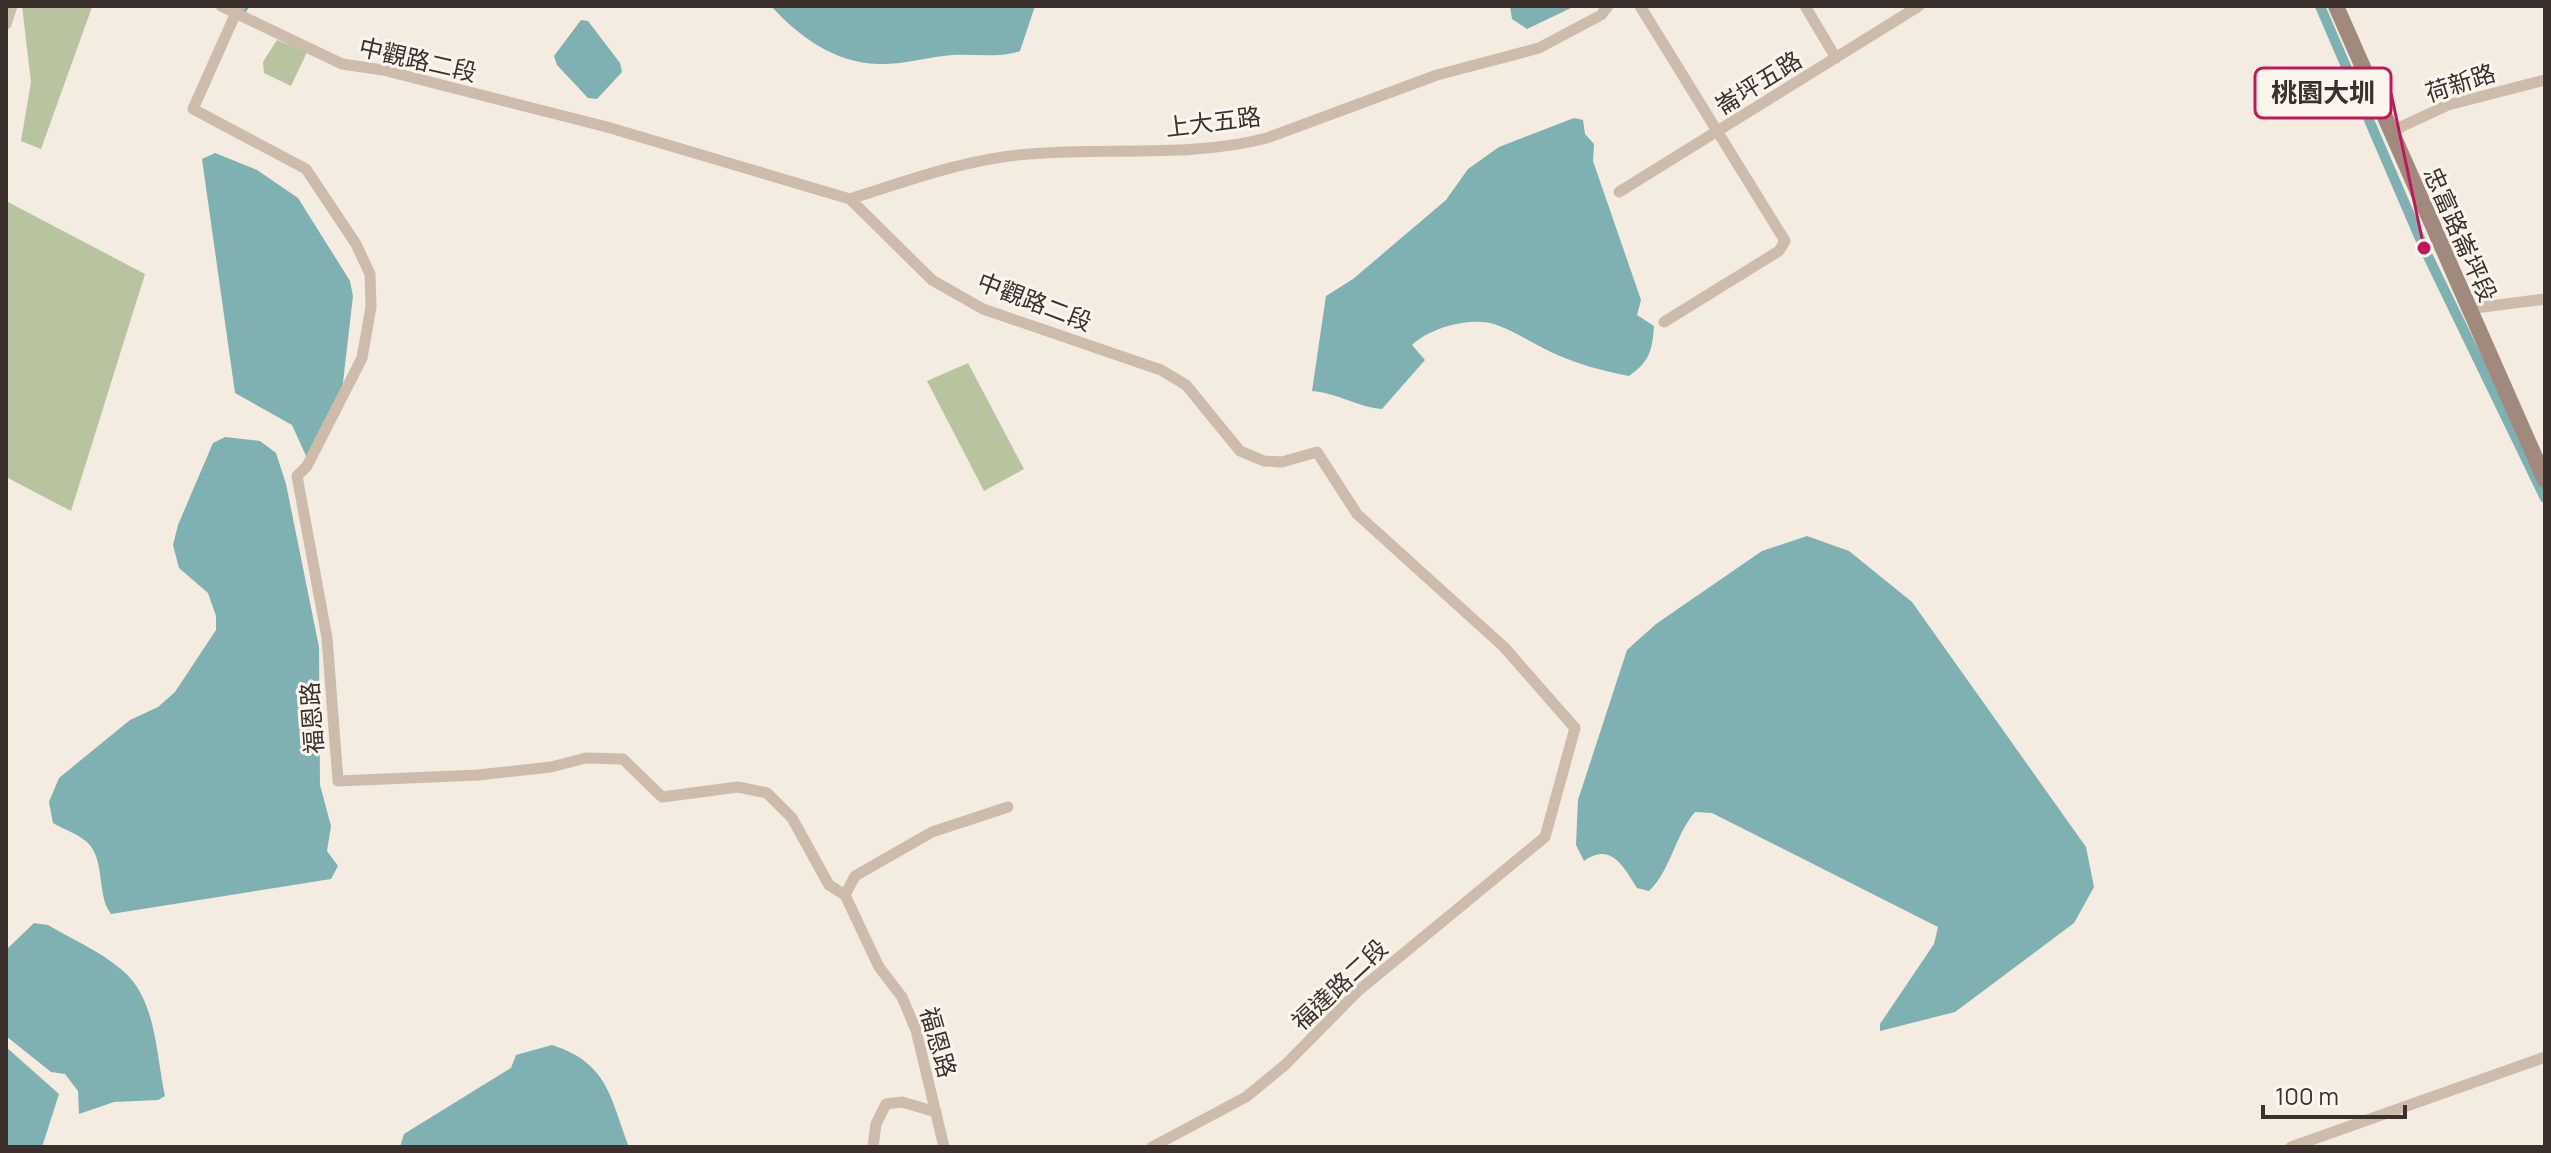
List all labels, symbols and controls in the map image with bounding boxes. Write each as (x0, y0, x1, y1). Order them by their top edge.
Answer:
street label: 中觀路二段 (356, 29, 480, 89)
street label: 崙坪五路 (1709, 43, 1807, 121)
street label: 荷新路 (2421, 55, 2499, 109)
callout: 桃園大圳 (2255, 68, 2391, 118)
text: 桃園大圳 (2271, 74, 2375, 110)
street label: 上大五路 (1163, 99, 1263, 143)
street label: 忠富路崙坪段 (2417, 162, 2505, 306)
street label: 中觀路二段 (973, 264, 1097, 338)
street label: 福恩路 (292, 681, 330, 755)
street label: 福達路二段 (1284, 931, 1394, 1037)
street label: 福恩路 (913, 1003, 965, 1081)
scale bar (2263, 1069, 2405, 1119)
text: 100 m (2275, 1079, 2339, 1112)

